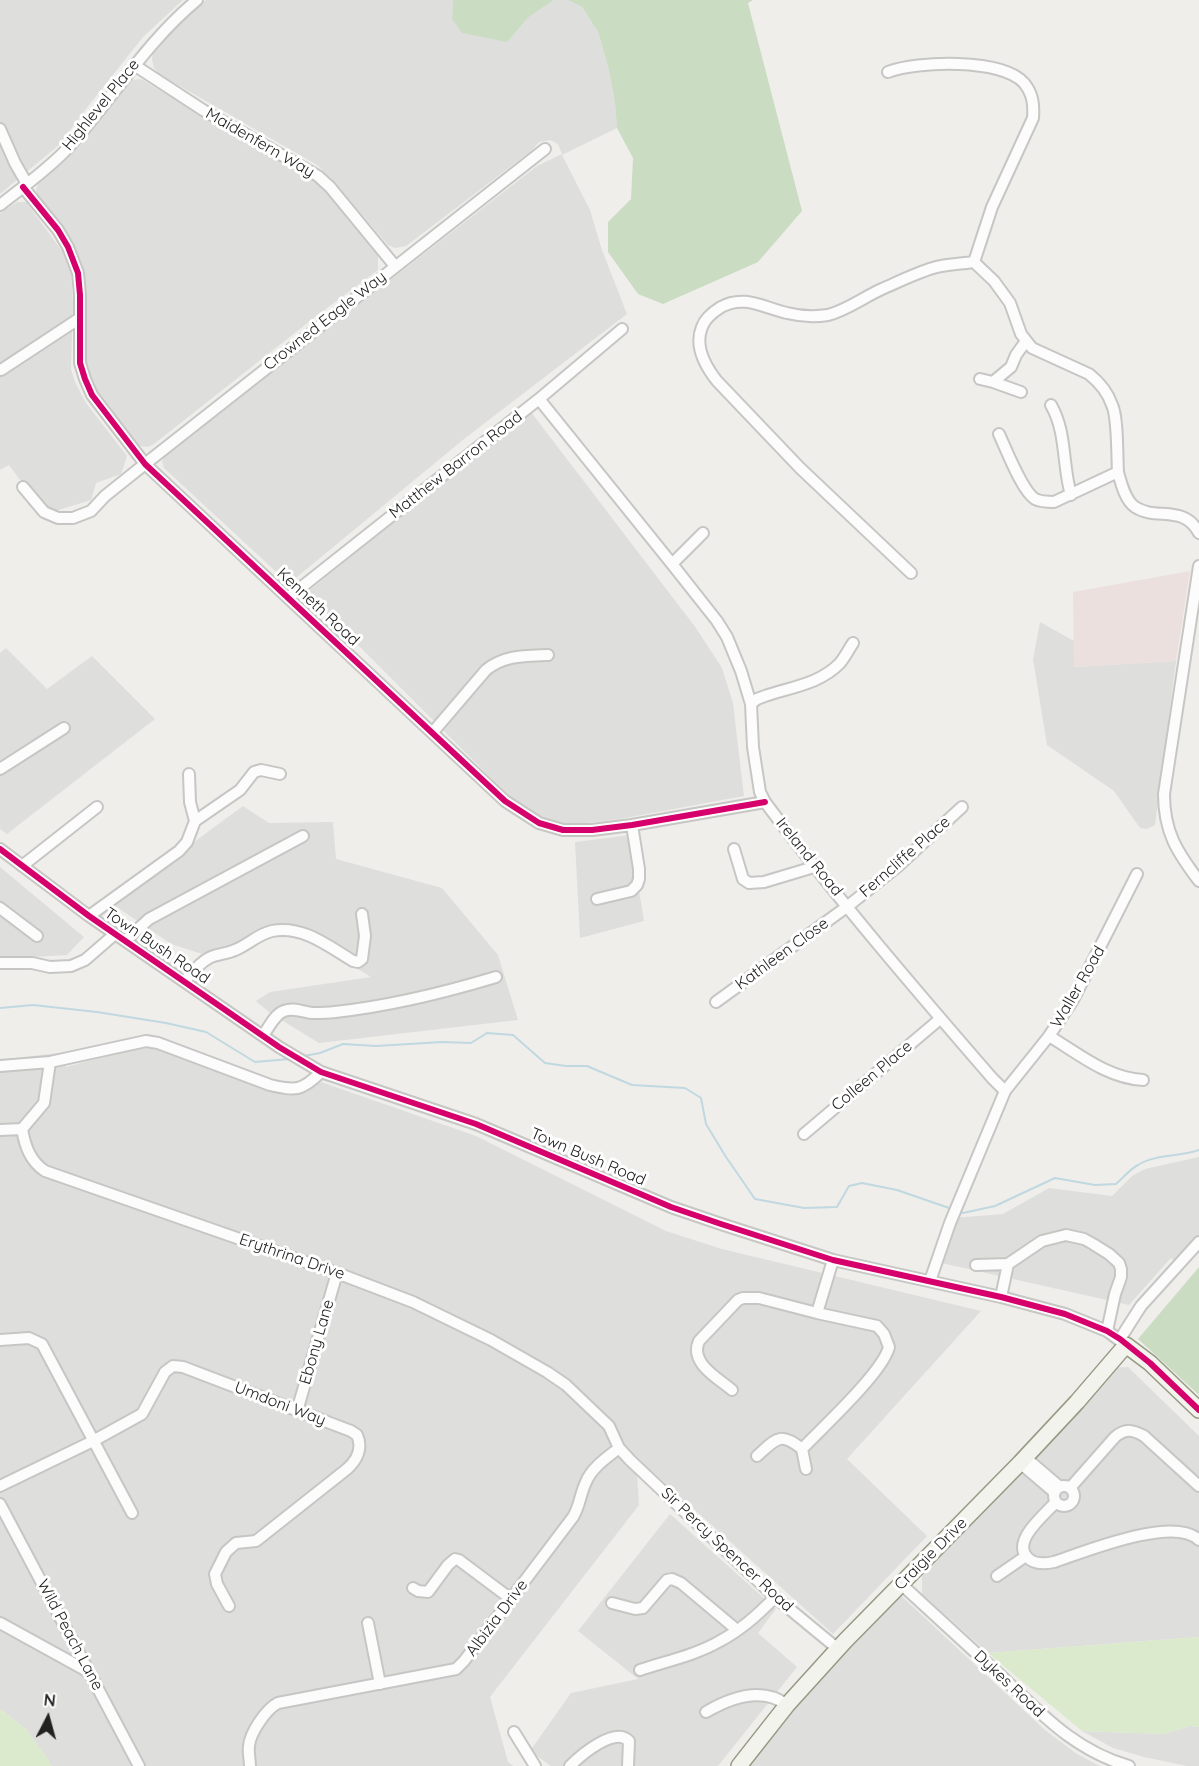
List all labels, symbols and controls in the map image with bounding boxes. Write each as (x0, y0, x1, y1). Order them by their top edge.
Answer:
street label: Highlevel Place (58, 55, 144, 155)
street label: Maidenfern Way (202, 104, 318, 182)
street label: Crowned Eagle Way (260, 267, 390, 375)
street label: Matthew Barron Road (386, 407, 526, 523)
street label: Kenneth Road (273, 564, 363, 650)
street label: Ferncliffe Place (856, 812, 954, 902)
street label: Ireland Road (772, 814, 846, 900)
street label: Town Bush Road (101, 904, 213, 988)
street label: Kathleen Close (732, 914, 832, 994)
street label: Waller Road (1047, 943, 1109, 1031)
street label: Colleen Place (828, 1037, 916, 1115)
street label: Town Bush Road (528, 1124, 648, 1190)
street label: Erythrina Drive (237, 1230, 347, 1284)
street label: Ebony Lane (296, 1297, 338, 1387)
street label: Umdoni Way (232, 1378, 328, 1430)
street label: Sir Percy Spencer Road (657, 1484, 797, 1616)
street label: Craigie Drive (891, 1514, 971, 1594)
street label: Wild Peach Lane (33, 1576, 107, 1694)
street label: Albizia Drive (462, 1576, 532, 1660)
street label: Dykes Road (970, 1646, 1048, 1722)
north arrow (18, 1688, 78, 1748)
text: N (43, 1690, 57, 1711)

